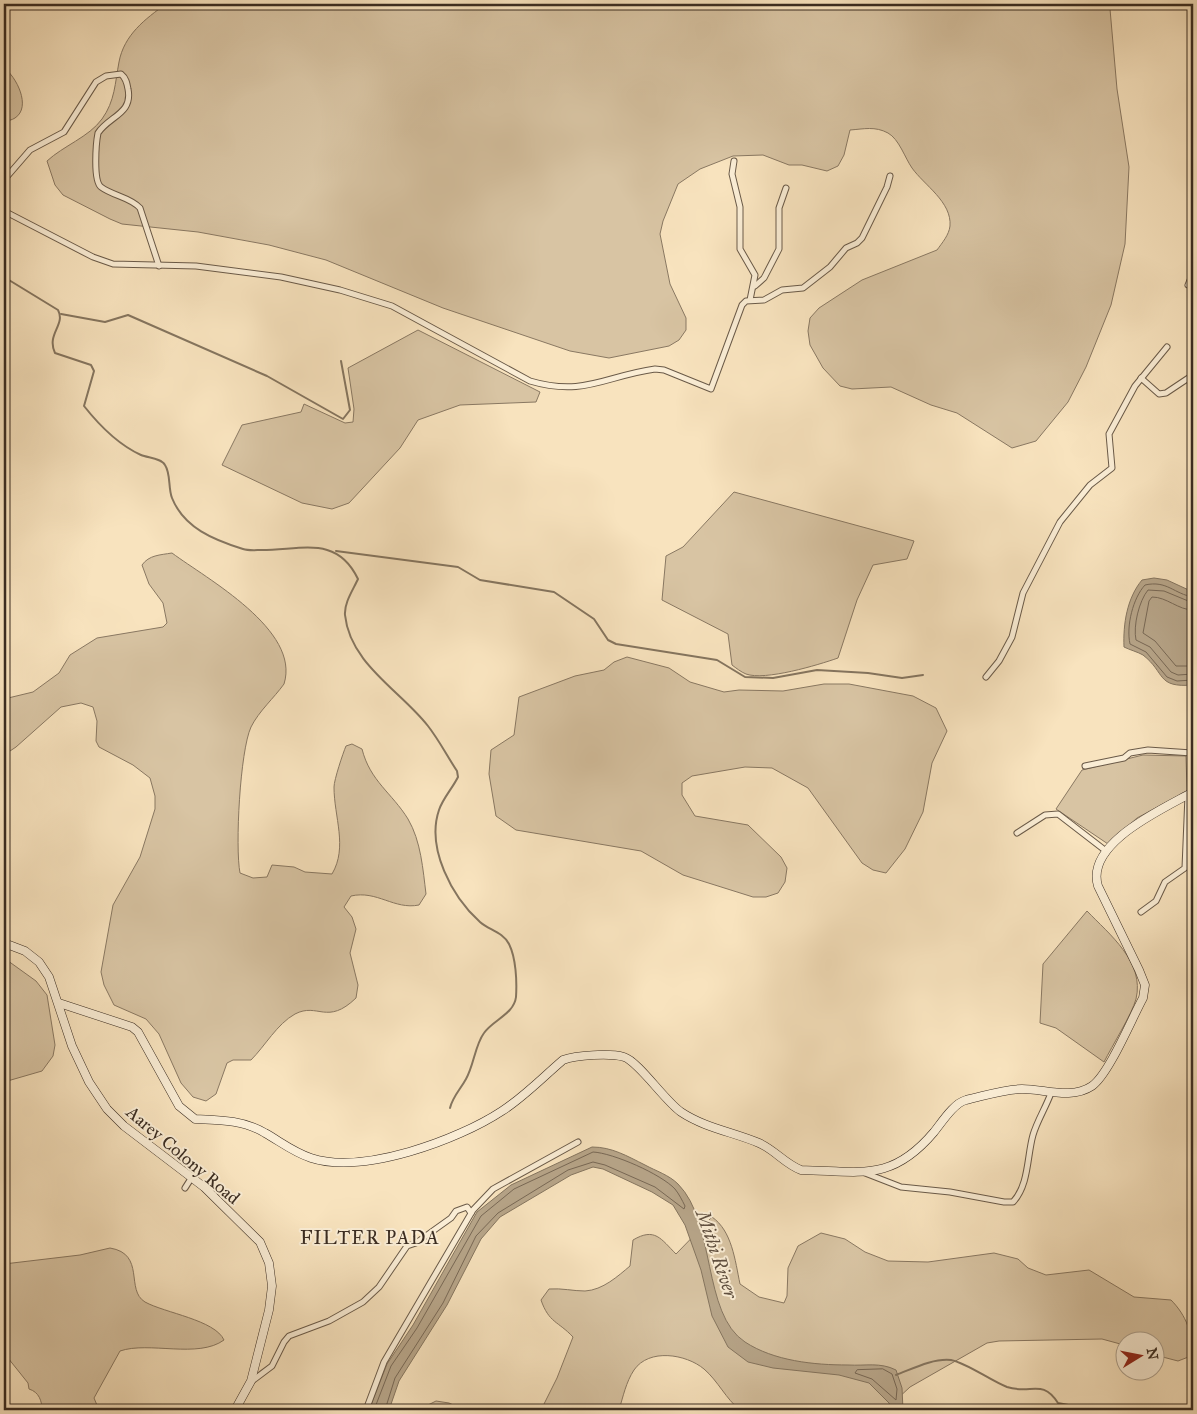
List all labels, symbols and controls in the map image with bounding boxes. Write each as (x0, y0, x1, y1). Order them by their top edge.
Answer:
street label: Aarey Colony Road (121, 1100, 244, 1209)
water label: Mithi River (690, 1205, 743, 1302)
district label: FILTER PADA (300, 1226, 440, 1249)
north arrow (1114, 1332, 1164, 1382)
text: N (1143, 1347, 1162, 1361)

